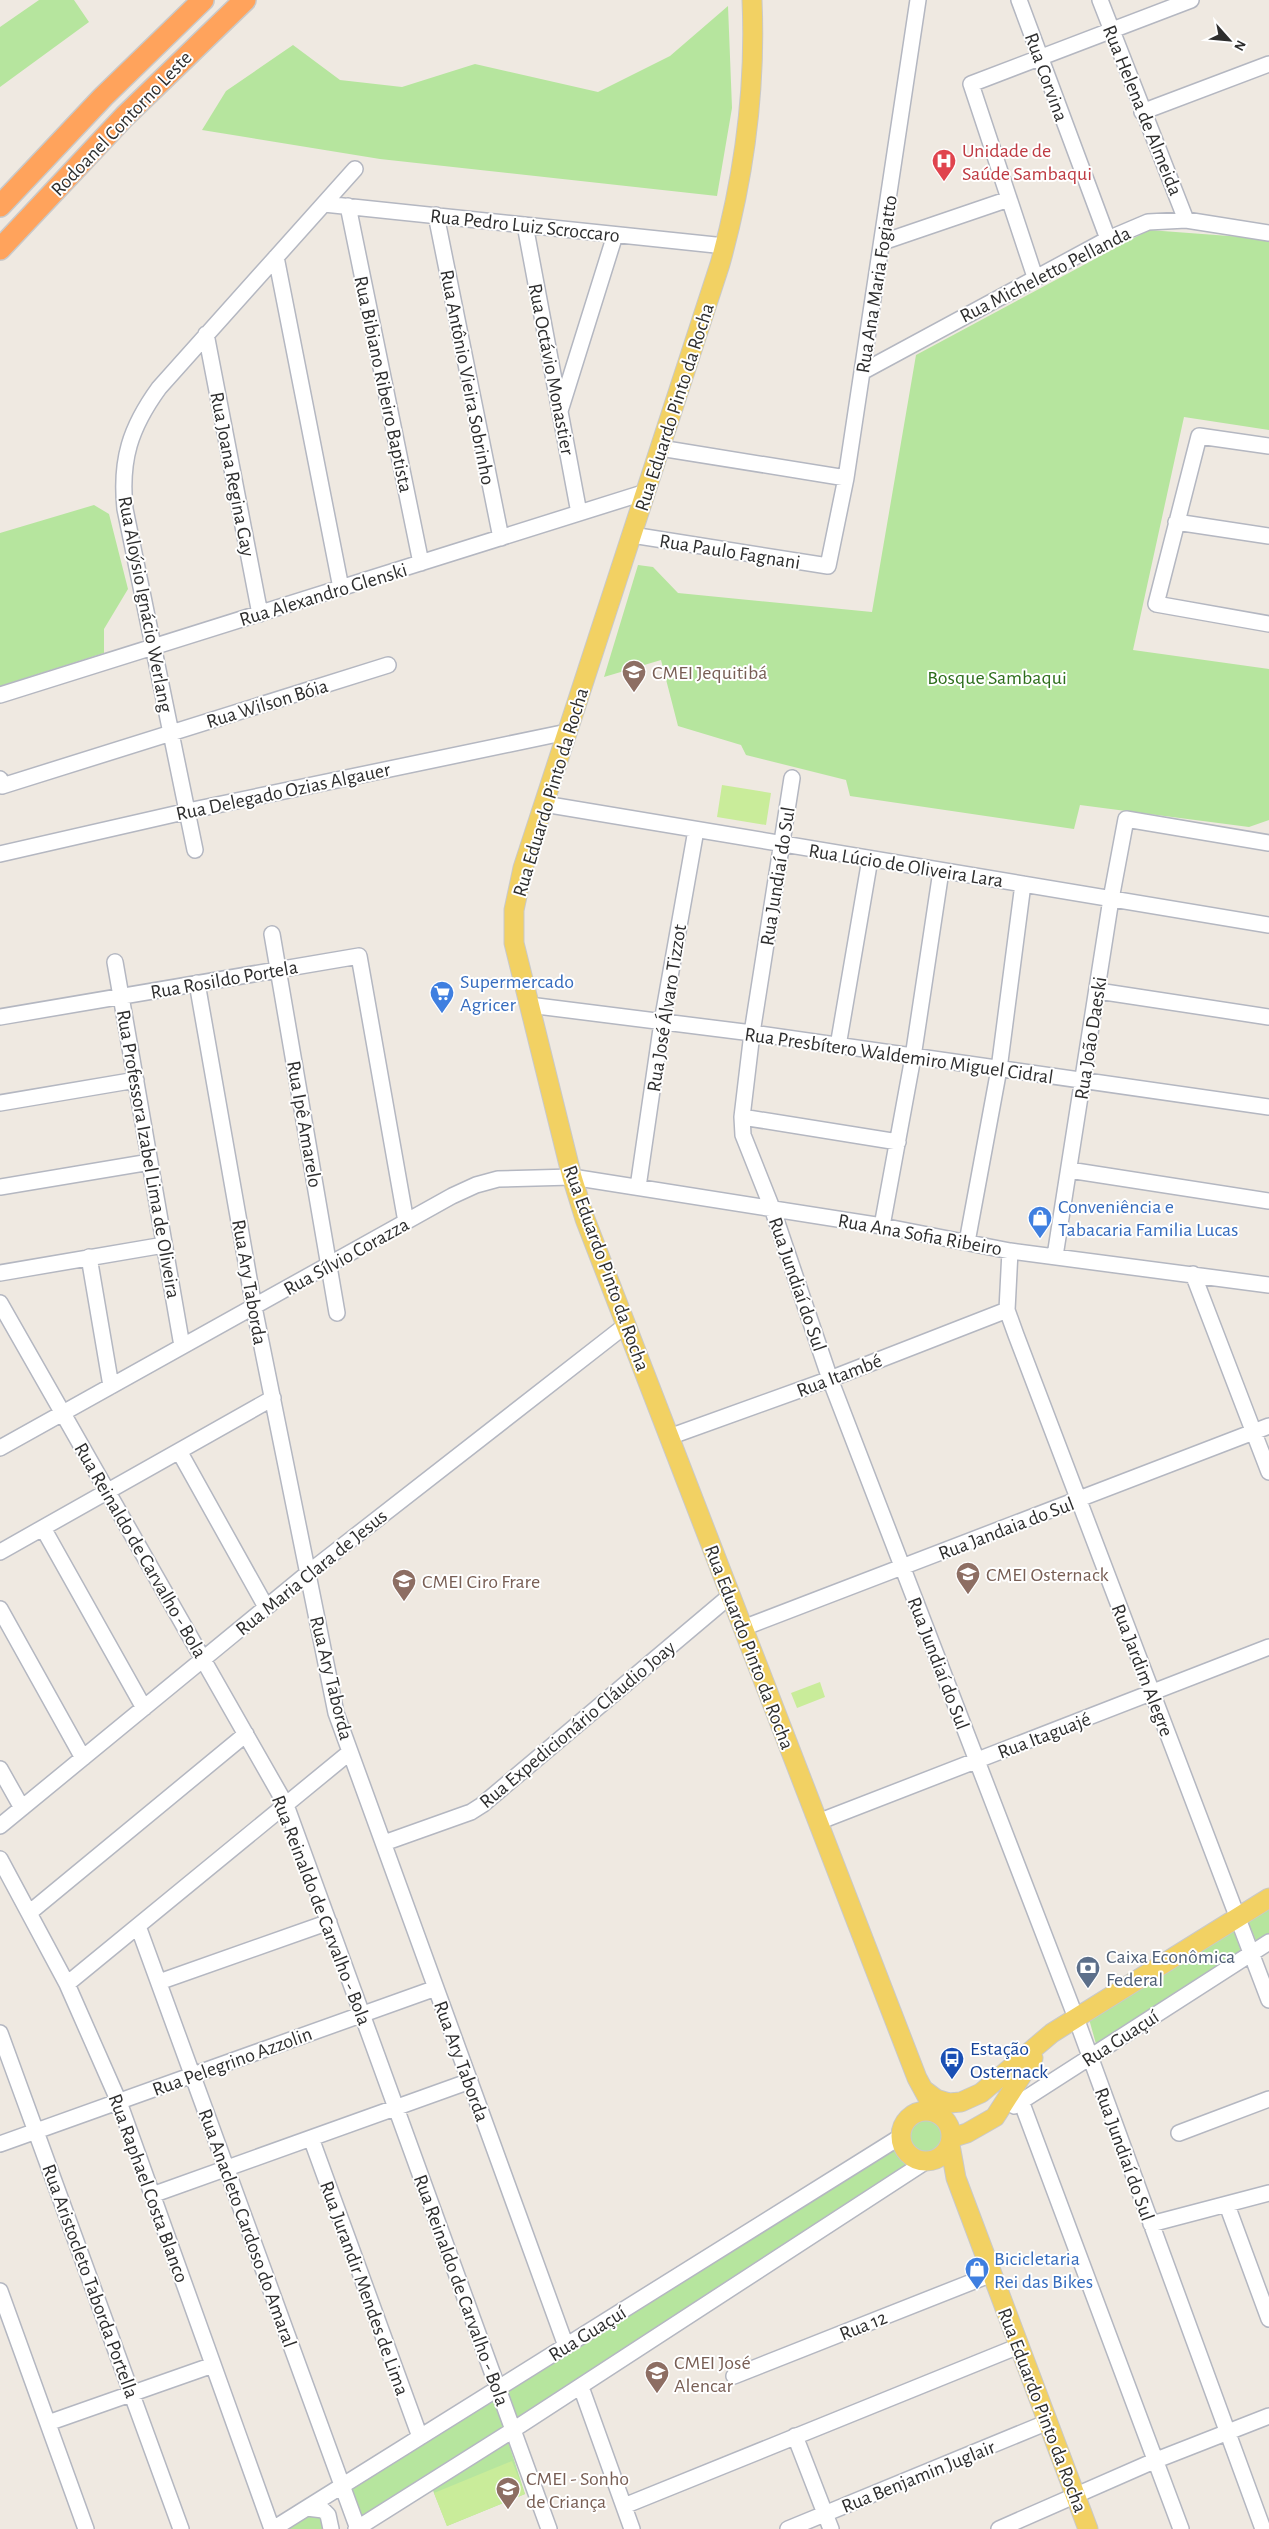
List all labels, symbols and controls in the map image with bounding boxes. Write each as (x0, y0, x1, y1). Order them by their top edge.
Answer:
north arrow (1204, 15, 1254, 65)
street label: Rua Helena de Almeida (1099, 22, 1185, 198)
street label: Rua Corvina (1021, 30, 1071, 124)
text: N (1231, 38, 1248, 53)
street label: Rodoanel Contorno Leste (48, 47, 196, 200)
place label: Unidade de Saúde Sambaqui (962, 141, 1092, 184)
hospital icon: Unidade de Saúde Sambaqui (931, 148, 957, 182)
street label: Rua Ana Maria Fogiatto (853, 194, 901, 375)
street label: Rua Pedro Luiz Scroccaro (429, 206, 621, 246)
street label: Rua Micheletto Pellanda (957, 223, 1134, 327)
street label: Rua Antônio Vieira Sobrinho (436, 268, 498, 487)
street label: Rua Bibiano Ribeiro Baptista (350, 274, 416, 494)
street label: Rua Octávio Monastier (525, 282, 578, 457)
street label: Rua Eduardo Pinto da Rocha (632, 301, 718, 514)
street label: Rua Joana Regina Gay (206, 390, 258, 559)
street label: Rua Aloýsio Ignácio Werlang (114, 494, 176, 714)
street label: Rua Paulo Fagnani (658, 531, 802, 573)
street label: Rua Alexandro Glenski (237, 560, 410, 630)
school or university icon: CMEI Jequitibá (621, 659, 647, 693)
place label: CMEI Jequitibá (652, 663, 767, 683)
park label: Bosque Sambaqui (927, 668, 1067, 688)
street label: Rua Wilson Bóia (204, 676, 331, 732)
street label: Rua Eduardo Pinto da Rocha (510, 685, 592, 899)
street label: Rua Delegado Ozias Algauer (174, 759, 393, 824)
street label: Rua Jundiaí do Sul (757, 805, 799, 947)
street label: Rua Lúcio de Oliveira Lara (807, 841, 1005, 891)
street label: Rua José Álvaro Tizzot (643, 922, 690, 1093)
street label: Rua Rosildo Portela (149, 957, 300, 1003)
place label: Supermercado Agricer (460, 972, 574, 1015)
street label: Rua João Daeski (1071, 975, 1111, 1101)
supermarket icon: Supermercado Agricer (429, 980, 455, 1014)
street label: Rua Professora Izabel Lima de Oliveira (113, 1008, 183, 1300)
street label: Rua Presbítero Waldemiro Miguel Cidral (743, 1024, 1055, 1088)
street label: Rua Ipê Amarelo (283, 1059, 325, 1189)
street label: Rua Eduardo Pinto da Rocha (560, 1163, 653, 1374)
place label: Conveniência e Tabacaria Familia Lucas (1058, 1197, 1239, 1240)
shop icon: Conveniência e Tabacaria Familia Lucas (1027, 1205, 1053, 1239)
street label: Rua Ana Sofia Ribeiro (836, 1211, 1003, 1259)
street label: Rua Sílvio Corazza (280, 1214, 413, 1300)
street label: Rua Jundiaí do Sul (765, 1215, 829, 1354)
street label: Rua Ary Taborda (228, 1218, 270, 1346)
street label: Rua Itambé (794, 1351, 885, 1401)
street label: Rua Reinaldo de Carvalho - Bola (70, 1440, 210, 1661)
street label: Rua Jandaia do Sul (936, 1494, 1077, 1564)
street label: Rua Maria Clara de Jesus (232, 1506, 391, 1640)
street label: Rua Eduardo Pinto da Rocha (701, 1542, 797, 1752)
school or university icon: CMEI Osternack (955, 1561, 981, 1595)
place label: CMEI Osternack (986, 1565, 1109, 1585)
school or university icon: CMEI Ciro Frare (391, 1568, 417, 1602)
place label: CMEI Ciro Frare (422, 1572, 540, 1592)
street label: Rua Jundiaí do Sul (904, 1594, 973, 1732)
street label: Rua Jardim Alegre (1108, 1601, 1177, 1739)
street label: Rua Ary Taborda (306, 1614, 356, 1742)
street label: Rua Expedicionário Cláudio Joay (476, 1637, 680, 1812)
street label: Rua Itaguajé (995, 1709, 1094, 1763)
street label: Rua Reinaldo de Carvalho - Bola (268, 1793, 374, 2028)
place label: Caixa Econômica Federal (1106, 1947, 1235, 1990)
bank icon: Caixa Econômica Federal (1075, 1955, 1101, 1989)
street label: Rua Ary Taborda (430, 1998, 492, 2124)
street label: Rua Guaçuí (1079, 2007, 1163, 2071)
street label: Rua Pelegrino Azzolin (150, 2024, 315, 2100)
place label: Estação Osternack (970, 2039, 1048, 2082)
bus stop icon: Estação Osternack (939, 2046, 965, 2080)
street label: Rua Jundiaí do Sul (1091, 2085, 1157, 2224)
street label: Rua Raphael Costa Blanco (105, 2091, 192, 2285)
street label: Rua Anacleto Cardoso do Amaral (195, 2106, 300, 2350)
street label: Rua Aristocleto Taborda Portella (38, 2162, 142, 2401)
street label: Rua Reinaldo de Carvalho - Bola (410, 2172, 512, 2409)
street label: Rua Jurandir Mendes de Lima (316, 2179, 412, 2398)
place label: Bicicletaria Rei das Bikes (994, 2249, 1093, 2292)
shop icon: Bicicletaria Rei das Bikes (964, 2256, 990, 2290)
street label: Rua Guaçuí (545, 2302, 630, 2365)
street label: Rua Eduardo Pinto da Rocha (994, 2305, 1090, 2515)
street label: Rua 12 (837, 2307, 890, 2344)
place label: CMEI José Alencar (674, 2353, 751, 2396)
school or university icon: CMEI José Alencar (644, 2360, 670, 2394)
street label: Rua Benjamin Juglair (839, 2437, 999, 2517)
place label: CMEI - Sonho de Criança (526, 2469, 629, 2512)
school or university icon: CMEI - Sonho de Criança (495, 2476, 521, 2510)

